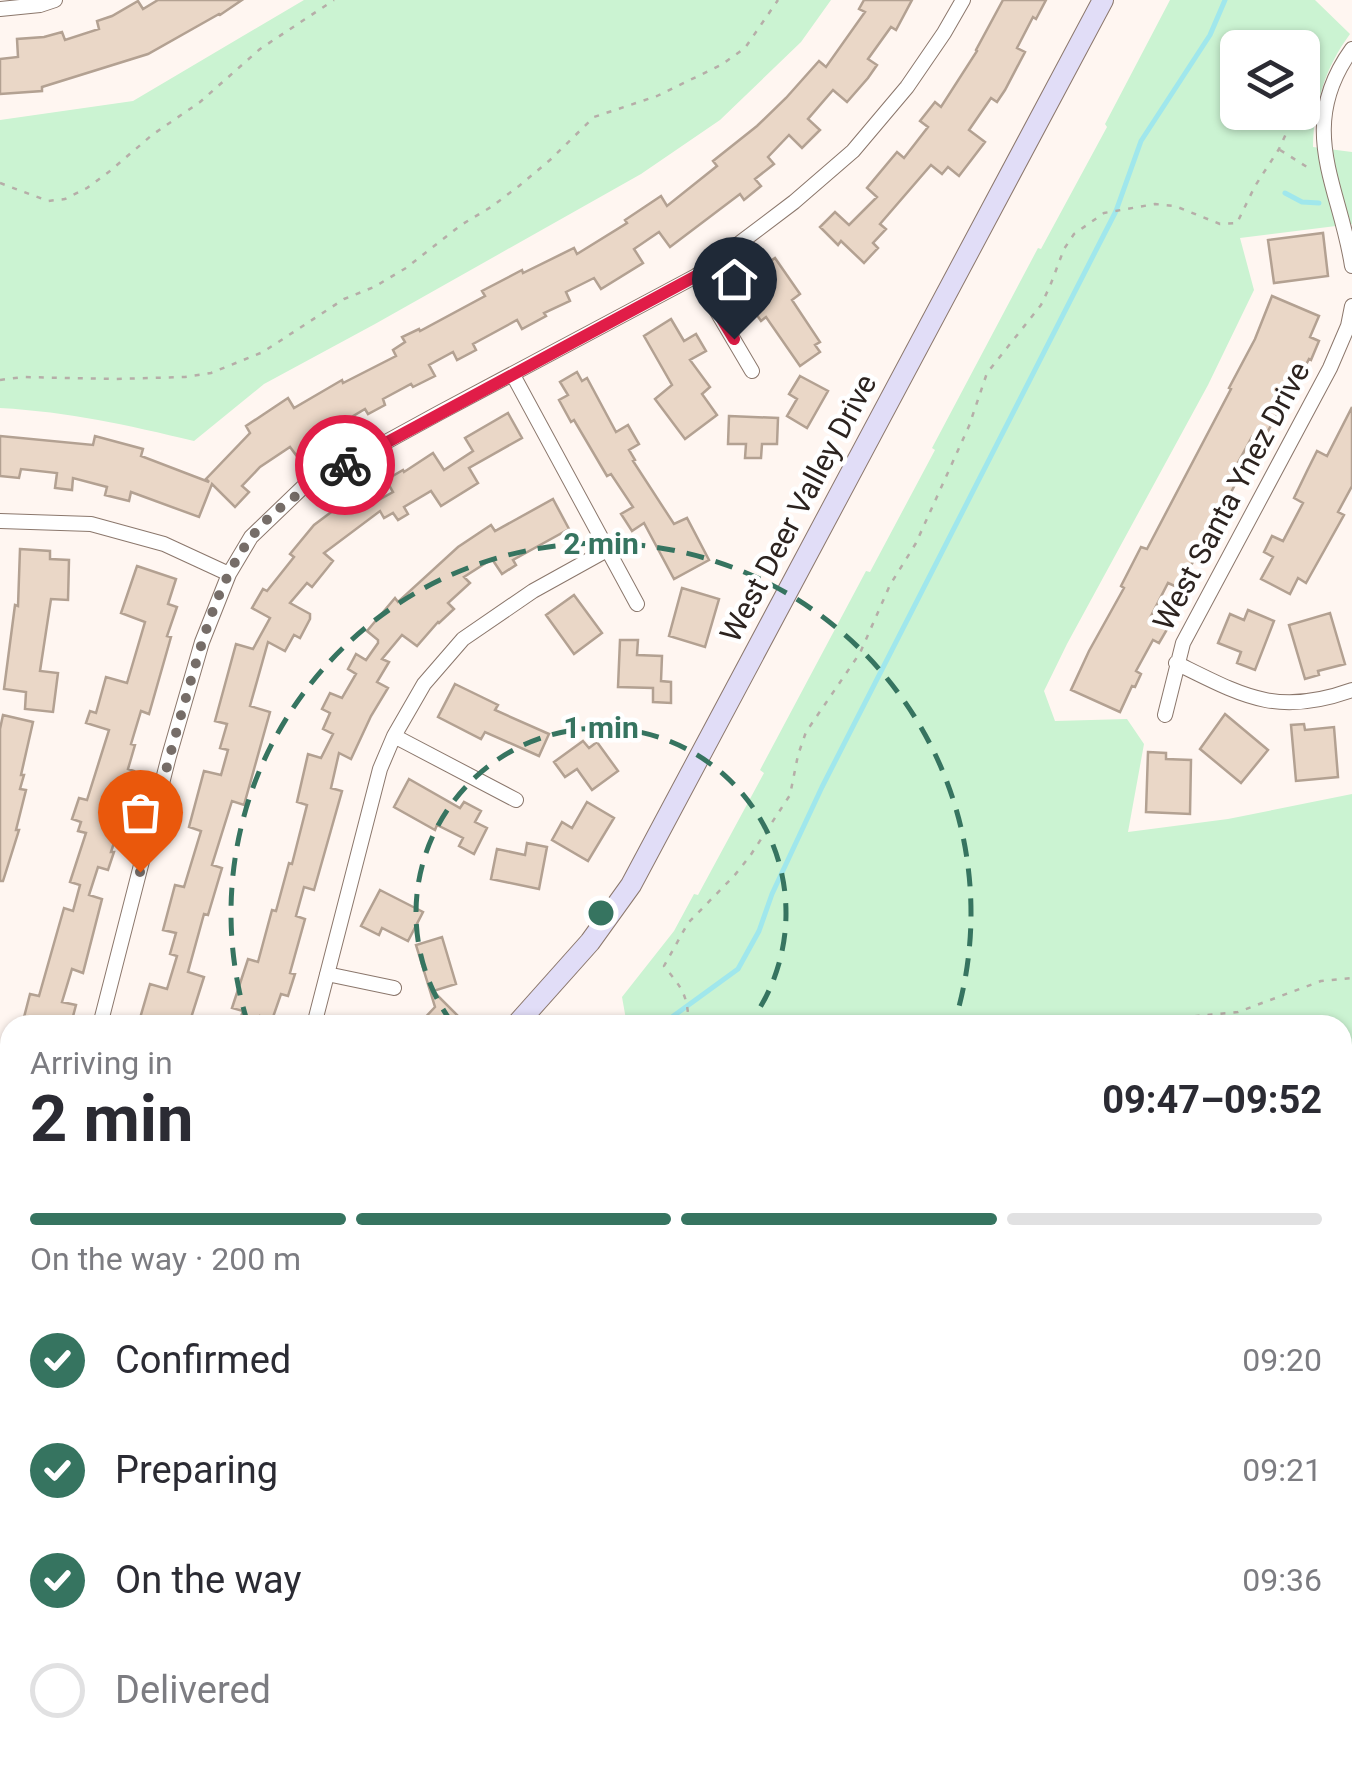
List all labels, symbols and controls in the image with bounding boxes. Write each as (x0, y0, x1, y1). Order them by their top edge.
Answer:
map controls (1220, 30, 1320, 130)
button: layers (1220, 30, 1320, 130)
pin (692, 237, 777, 340)
icon: home (707, 252, 762, 307)
street label: West Santa Ynez Drive (1145, 356, 1317, 636)
street label: West Deer Valley Drive (713, 368, 883, 648)
courier (295, 415, 395, 515)
icon: bike (318, 438, 373, 493)
text: 2 min (563, 526, 639, 561)
text: 1 min (563, 710, 639, 745)
pin (98, 770, 183, 873)
icon: bag (113, 785, 168, 840)
centre of rings (583, 895, 619, 931)
text: Arriving in (30, 1044, 173, 1082)
text: 09:47–09:52 (1102, 1078, 1322, 1122)
text: 2 min (30, 1081, 193, 1157)
text: On the way · 200 m (30, 1240, 301, 1278)
icon: check (30, 1333, 85, 1388)
text: Confirmed (115, 1338, 291, 1382)
text: 09:20 (1242, 1341, 1322, 1379)
icon: check (30, 1443, 85, 1498)
text: Preparing (115, 1448, 278, 1492)
text: 09:21 (1242, 1451, 1322, 1489)
icon: check (30, 1553, 85, 1608)
text: On the way (115, 1558, 301, 1602)
text: 09:36 (1242, 1561, 1322, 1599)
text: Delivered (115, 1668, 271, 1712)

